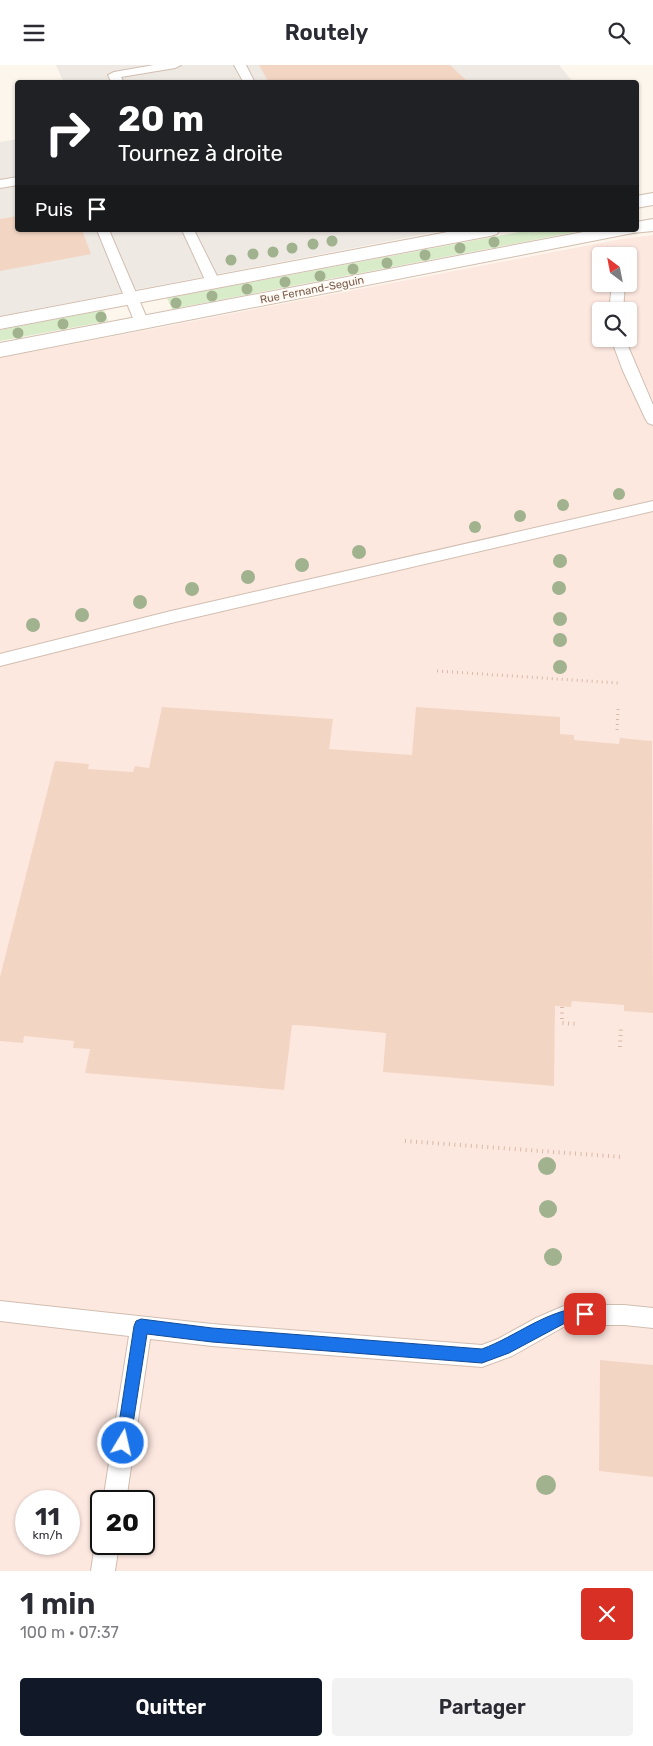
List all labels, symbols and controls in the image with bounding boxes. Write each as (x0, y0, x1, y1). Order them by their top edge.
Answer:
icon: menu (20, 19, 48, 47)
text: Routely (285, 19, 368, 46)
icon: search (605, 19, 633, 47)
text: 20 m (118, 98, 204, 140)
icon: right (35, 100, 100, 165)
text: Tournez à droite (118, 140, 283, 167)
icon: arrive (83, 195, 111, 223)
text: Puis (35, 198, 73, 221)
north arrow (592, 247, 638, 293)
map controls (592, 247, 637, 347)
street label: Rue Fernand-Seguin (259, 274, 365, 306)
button: search (592, 302, 637, 347)
pin (564, 1293, 606, 1335)
icon: arrive (571, 1300, 599, 1328)
position arrow (96, 1416, 148, 1468)
speed limit sign: 20 (90, 1490, 155, 1555)
text: 11 (35, 1502, 60, 1531)
text: km/h (33, 1528, 62, 1542)
text: 1 min (20, 1586, 95, 1622)
button: close (581, 1588, 633, 1640)
text: 100 m · 07:37 (20, 1623, 119, 1642)
button: Quitter (20, 1678, 322, 1736)
button: Partager (332, 1678, 633, 1736)

